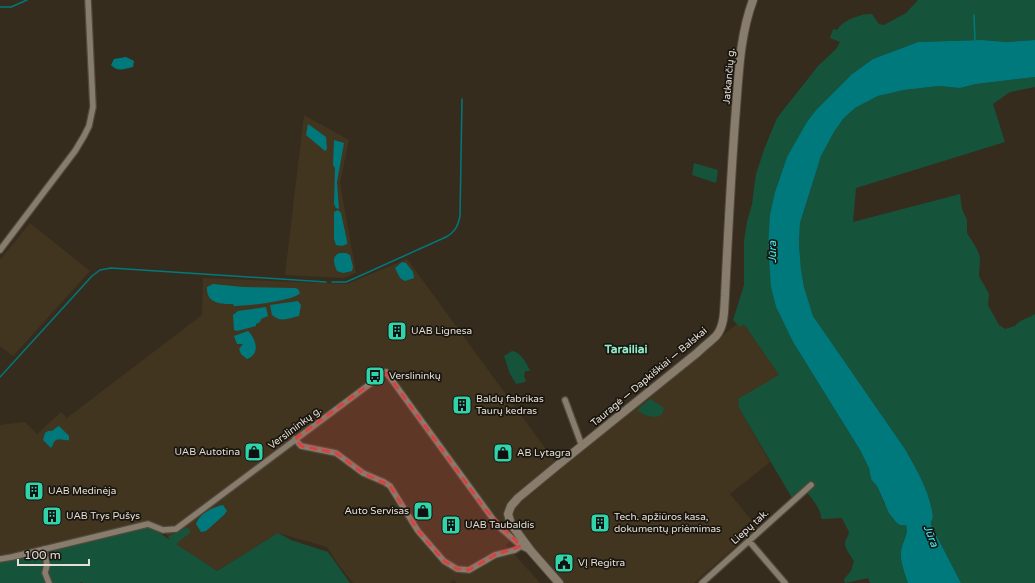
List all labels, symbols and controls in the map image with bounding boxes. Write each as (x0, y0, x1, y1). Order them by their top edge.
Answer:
street label: Jatkančių g. (721, 47, 737, 105)
water label: Jūra (766, 240, 779, 263)
building icon: UAB Lignesa (386, 320, 408, 342)
place label: UAB Lignesa (411, 325, 472, 337)
street label: Tauragė — Dapkiškiai — Balskai (588, 325, 710, 429)
district label: Tarailiai (603, 342, 648, 356)
bus stop icon: Verslininkų (364, 365, 386, 387)
place label: Verslininkų (389, 370, 441, 382)
place label: Baldų fabrikas Taurų kedras (476, 393, 544, 417)
building icon: Baldų fabrikas Taurų kedras (451, 394, 473, 416)
street label: Verslininkų g. (266, 404, 324, 452)
shop icon: UAB Autotina (243, 441, 265, 463)
shop icon: AB Lytagra (492, 442, 514, 464)
place label: UAB Autotina (174, 446, 240, 458)
place label: AB Lytagra (517, 447, 571, 459)
building icon: UAB Medinėja (23, 480, 45, 502)
place label: UAB Medinėja (48, 485, 116, 497)
shop icon: Auto Servisas (412, 500, 434, 522)
building icon: UAB Trys Pušys (41, 505, 63, 527)
place label: Auto Servisas (345, 505, 409, 517)
street label: Liepų tak. (729, 507, 771, 547)
place label: UAB Trys Pušys (66, 510, 140, 522)
place label: Tech. apžiūros kasa, dokumentų priėmimas (614, 511, 721, 535)
building icon: Tech. apžiūros kasa, dokumentų priėmimas (589, 512, 611, 534)
building icon: UAB Taubaldis (440, 514, 462, 536)
place label: UAB Taubaldis (465, 519, 535, 531)
water label: Jūra (921, 523, 941, 549)
scale bar (18, 541, 89, 567)
text: 100 m (24, 548, 61, 562)
public building icon: VĮ Regitra (553, 552, 575, 574)
place label: VĮ Regitra (578, 557, 625, 569)

